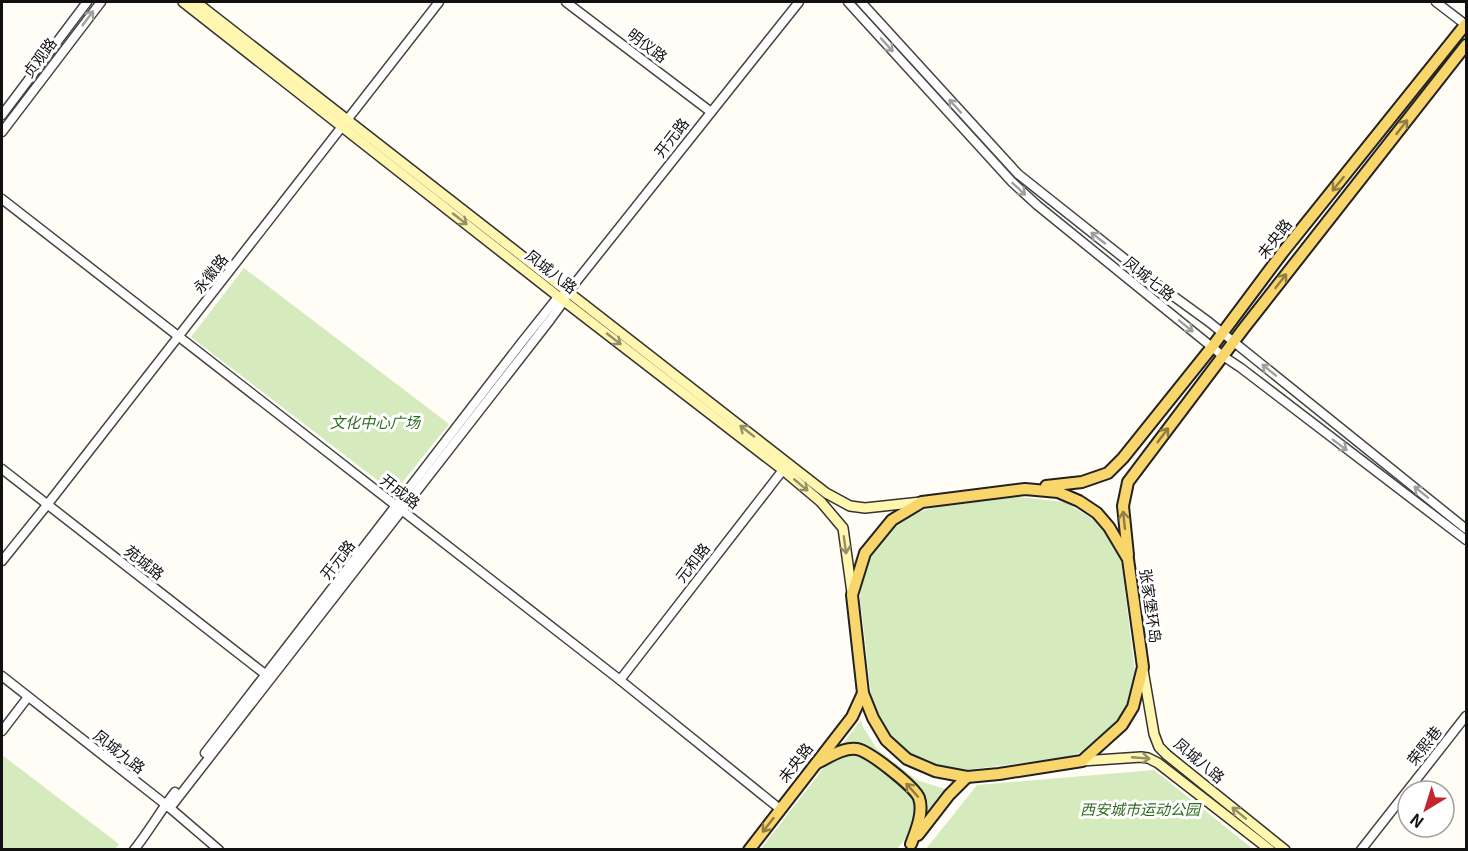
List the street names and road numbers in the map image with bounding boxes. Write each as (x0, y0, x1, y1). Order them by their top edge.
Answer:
street label: 明仪路 (624, 23, 672, 67)
street label: 贞观路 (17, 33, 61, 81)
street label: 开元路 (649, 113, 693, 161)
street label: 未央路 (1252, 214, 1296, 262)
street label: 凤城八路 (522, 244, 582, 298)
street label: 永徽路 (188, 249, 232, 297)
street label: 凤城七路 (1120, 251, 1180, 305)
street label: 开成路 (377, 469, 425, 513)
street label: 开元路 (315, 535, 359, 583)
street label: 元和路 (670, 538, 714, 586)
street label: 苑城路 (121, 540, 169, 584)
street label: 张家堡环岛 (1136, 567, 1167, 644)
street label: 荣熙巷 (1402, 721, 1446, 769)
street label: 凤城九路 (90, 724, 150, 778)
street label: 凤城八路 (1170, 733, 1230, 787)
street label: 未央路 (773, 738, 817, 786)

